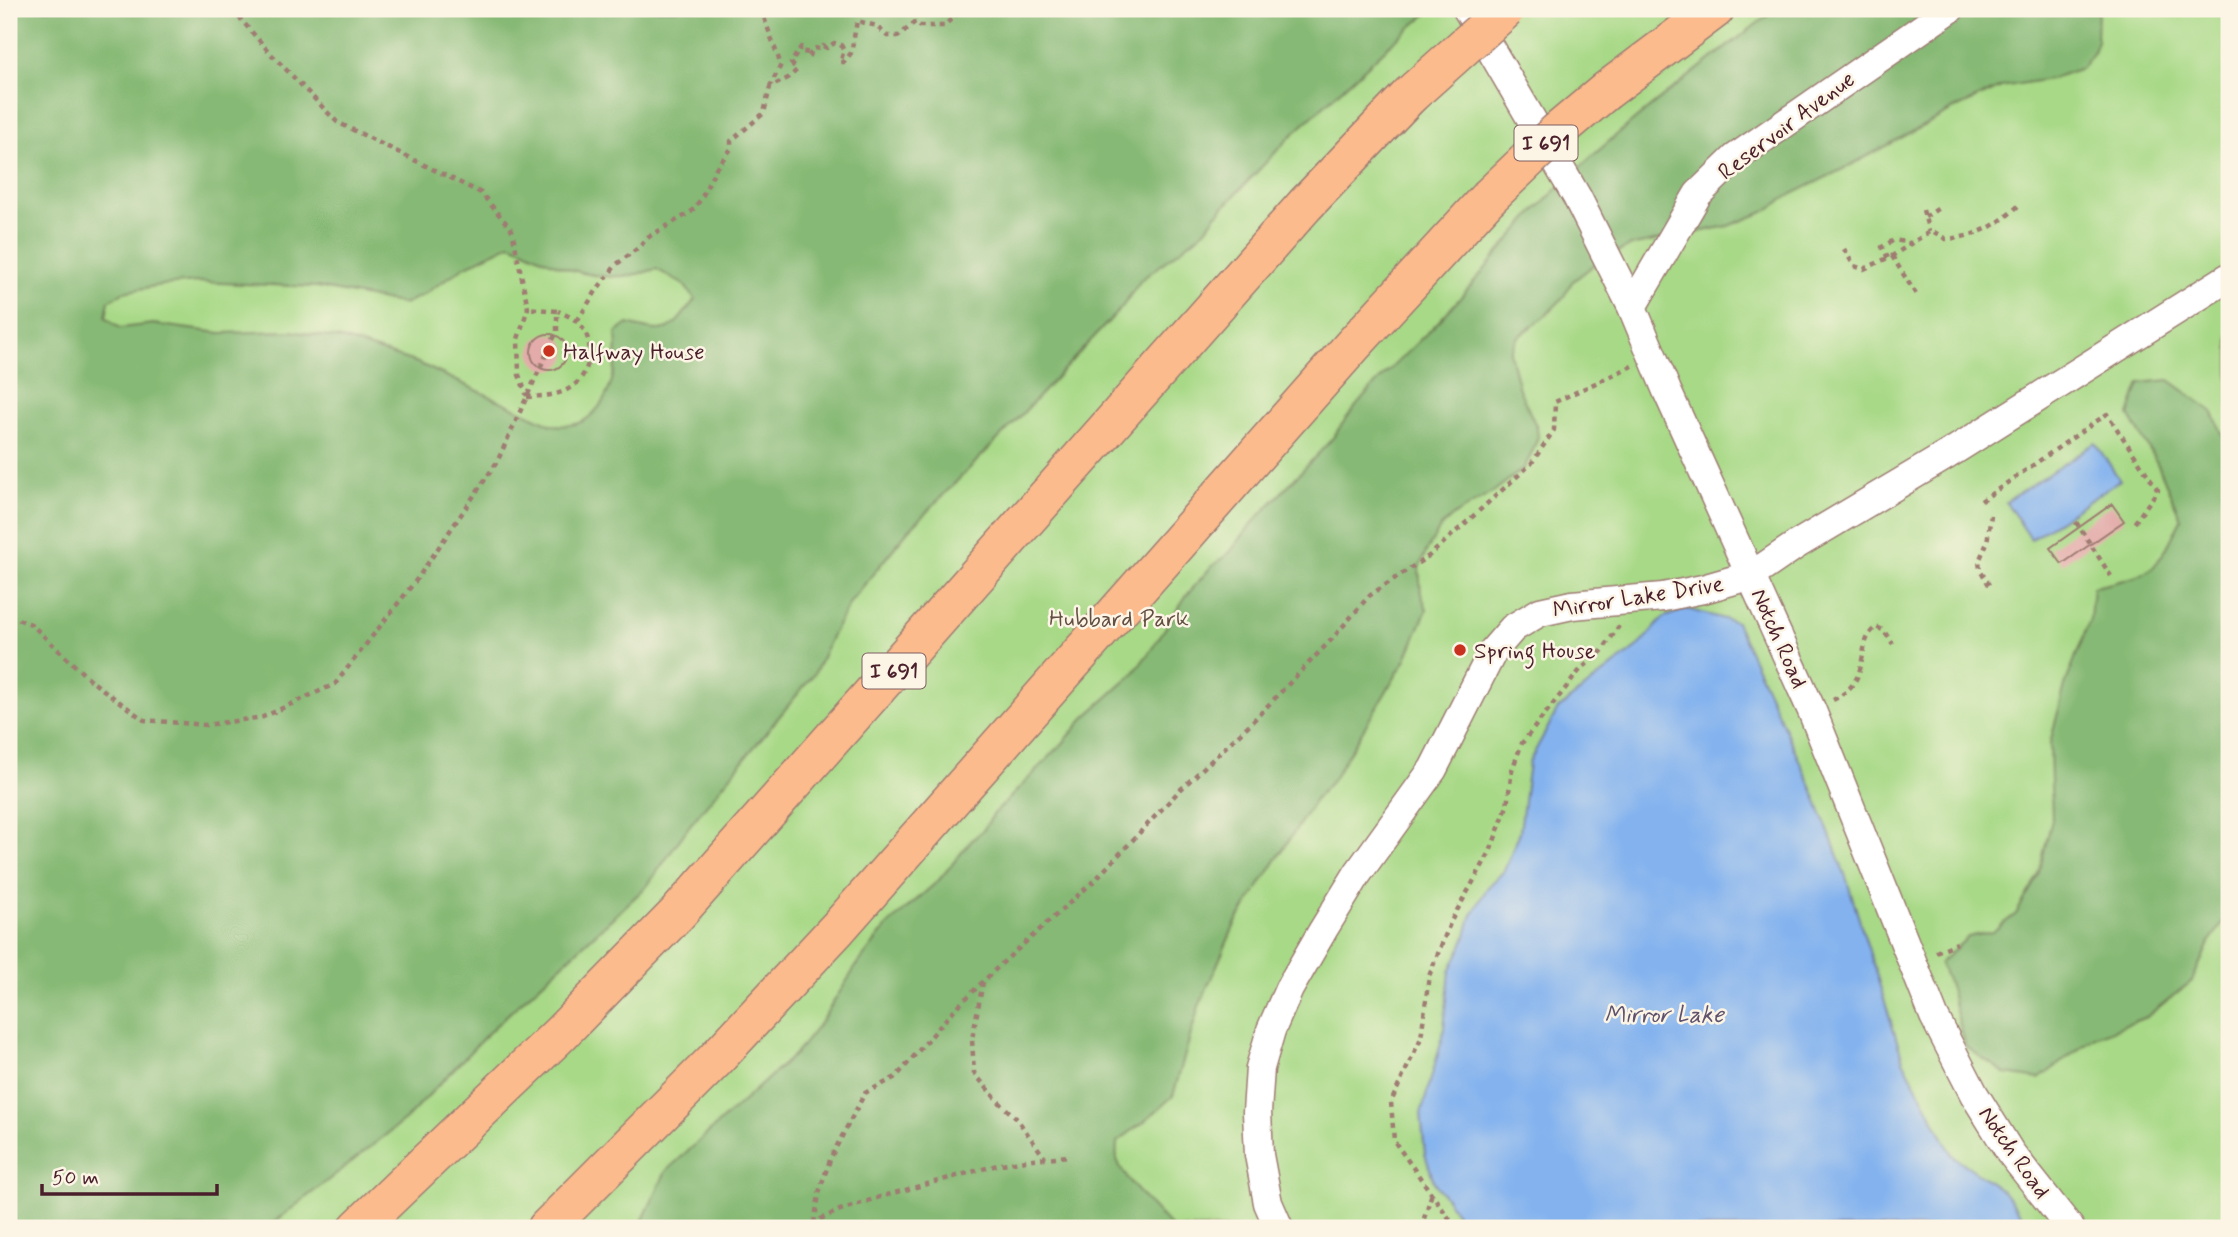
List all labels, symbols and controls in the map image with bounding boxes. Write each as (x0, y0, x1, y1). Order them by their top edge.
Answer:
street label: Reservoir Avenue (1713, 65, 1862, 188)
road number: I 691 (1514, 125, 1578, 160)
place label: Halfway House (563, 338, 705, 368)
marker: Halfway House (541, 343, 557, 359)
street label: Mirror Lake Drive (1551, 570, 1726, 626)
street label: Notch Road (1743, 584, 1813, 693)
park label: Hubbard Park (1049, 605, 1189, 635)
place label: Spring House (1474, 637, 1596, 669)
marker: Spring House (1452, 642, 1468, 658)
road number: I 691 (862, 654, 926, 688)
water label: Mirror Lake (1604, 1000, 1725, 1031)
street label: Notch Road (1971, 1101, 2056, 1205)
scale bar (42, 1153, 217, 1197)
text: 50 m (52, 1164, 99, 1192)

